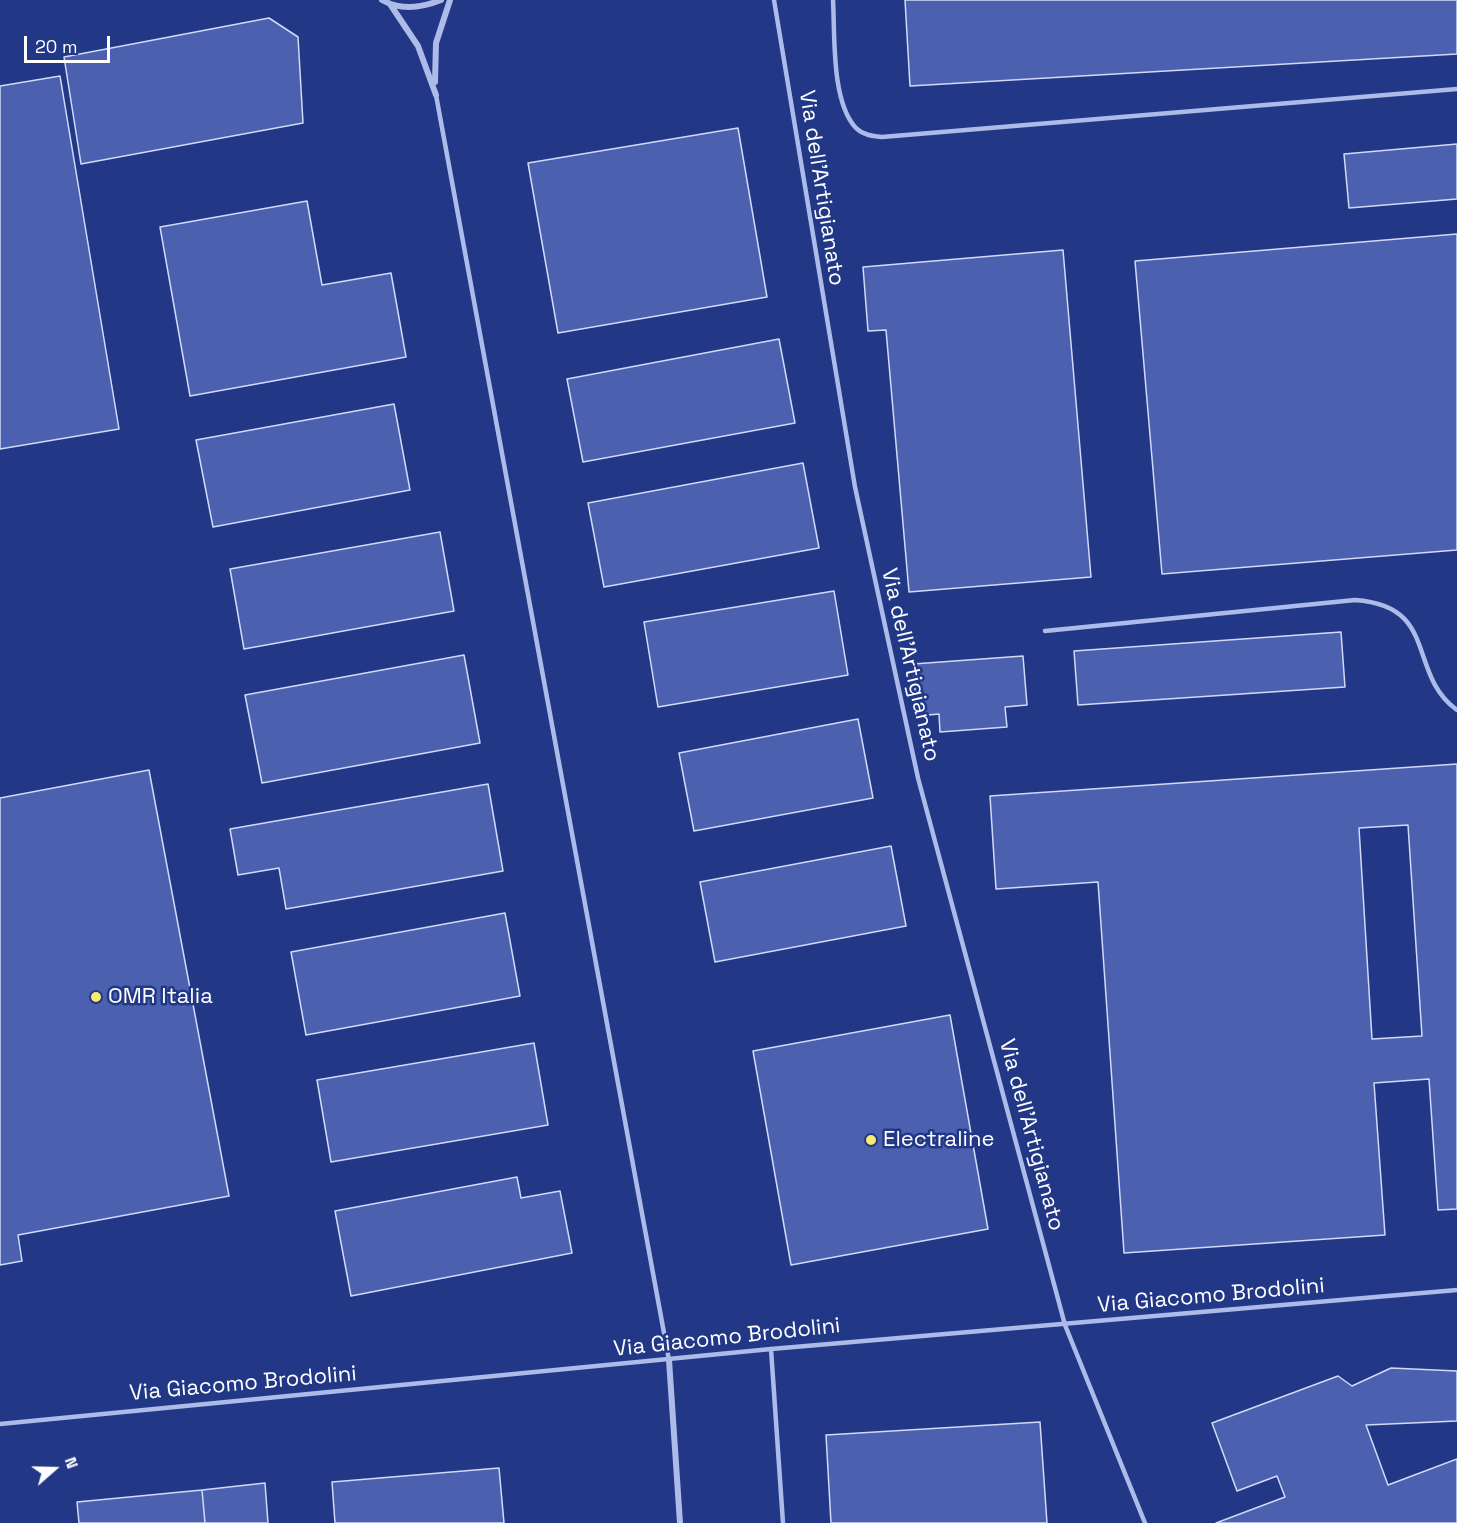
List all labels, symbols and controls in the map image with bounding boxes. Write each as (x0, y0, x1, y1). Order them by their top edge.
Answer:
scale bar (27, 24, 112, 62)
text: 20 m (35, 35, 78, 58)
street label: Via dell'Artigianato (793, 88, 849, 288)
street label: Via dell'Artigianato (875, 566, 945, 764)
place label: OMR Italia (108, 984, 213, 1010)
marker: OMR Italia (89, 990, 103, 1004)
street label: Via dell'Artigianato (993, 1036, 1069, 1234)
place label: Electraline (883, 1127, 995, 1153)
marker: Electraline (864, 1133, 878, 1147)
street label: Via Giacomo Brodolini (1096, 1273, 1326, 1319)
street label: Via Giacomo Brodolini (612, 1313, 842, 1363)
street label: Via Giacomo Brodolini (128, 1361, 358, 1407)
north arrow (24, 1439, 84, 1499)
text: N (60, 1454, 83, 1471)

